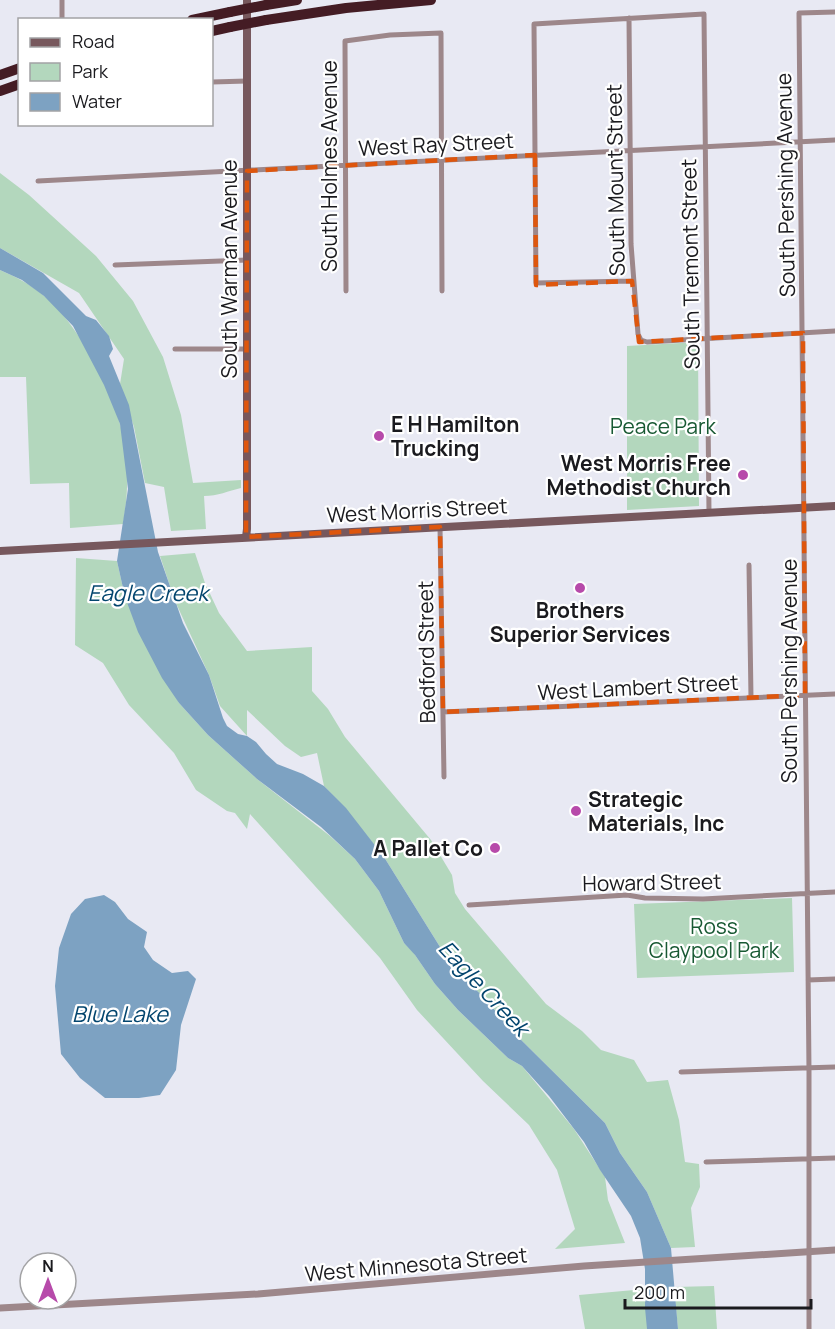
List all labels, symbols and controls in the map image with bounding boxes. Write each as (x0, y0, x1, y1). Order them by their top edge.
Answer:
legend (18, 18, 213, 126)
text: Road (72, 29, 115, 53)
text: Park (72, 59, 109, 83)
street label: South Holmes Avenue (315, 60, 343, 272)
street label: South Pershing Avenue (769, 73, 801, 297)
street label: South Mount Street (599, 84, 631, 276)
text: Water (72, 89, 122, 113)
street label: West Ray Street (358, 126, 514, 162)
street label: South Tremont Street (674, 158, 706, 370)
street label: South Warman Avenue (215, 160, 243, 378)
place label: E H Hamilton Trucking (391, 410, 519, 462)
park label: Peace Park (610, 412, 717, 440)
marker: E H Hamilton Trucking (372, 429, 386, 443)
place label: West Morris Free Methodist Church (547, 449, 731, 501)
marker: West Morris Free Methodist Church (736, 468, 750, 482)
street label: West Morris Street (326, 491, 508, 529)
street label: South Pershing Avenue (775, 559, 803, 783)
water label: Eagle Creek (88, 578, 211, 608)
street label: Bedford Street (411, 580, 441, 724)
marker: Brothers Superior Services (573, 581, 587, 595)
place label: Brothers Superior Services (490, 596, 670, 648)
street label: West Lambert Street (537, 668, 739, 706)
place label: Strategic Materials, Inc (588, 785, 724, 837)
marker: Strategic Materials, Inc (569, 804, 583, 818)
place label: A Pallet Co (373, 834, 483, 862)
marker: A Pallet Co (488, 841, 502, 855)
street label: Howard Street (582, 867, 722, 897)
park label: Ross Claypool Park (649, 912, 780, 964)
water label: Eagle Creek (432, 934, 538, 1044)
water label: Blue Lake (72, 999, 169, 1029)
street label: West Minnesota Street (304, 1240, 528, 1288)
north arrow (18, 1251, 78, 1311)
text: N (42, 1255, 54, 1277)
scale bar (625, 1272, 811, 1310)
text: 200 m (634, 1280, 685, 1304)

